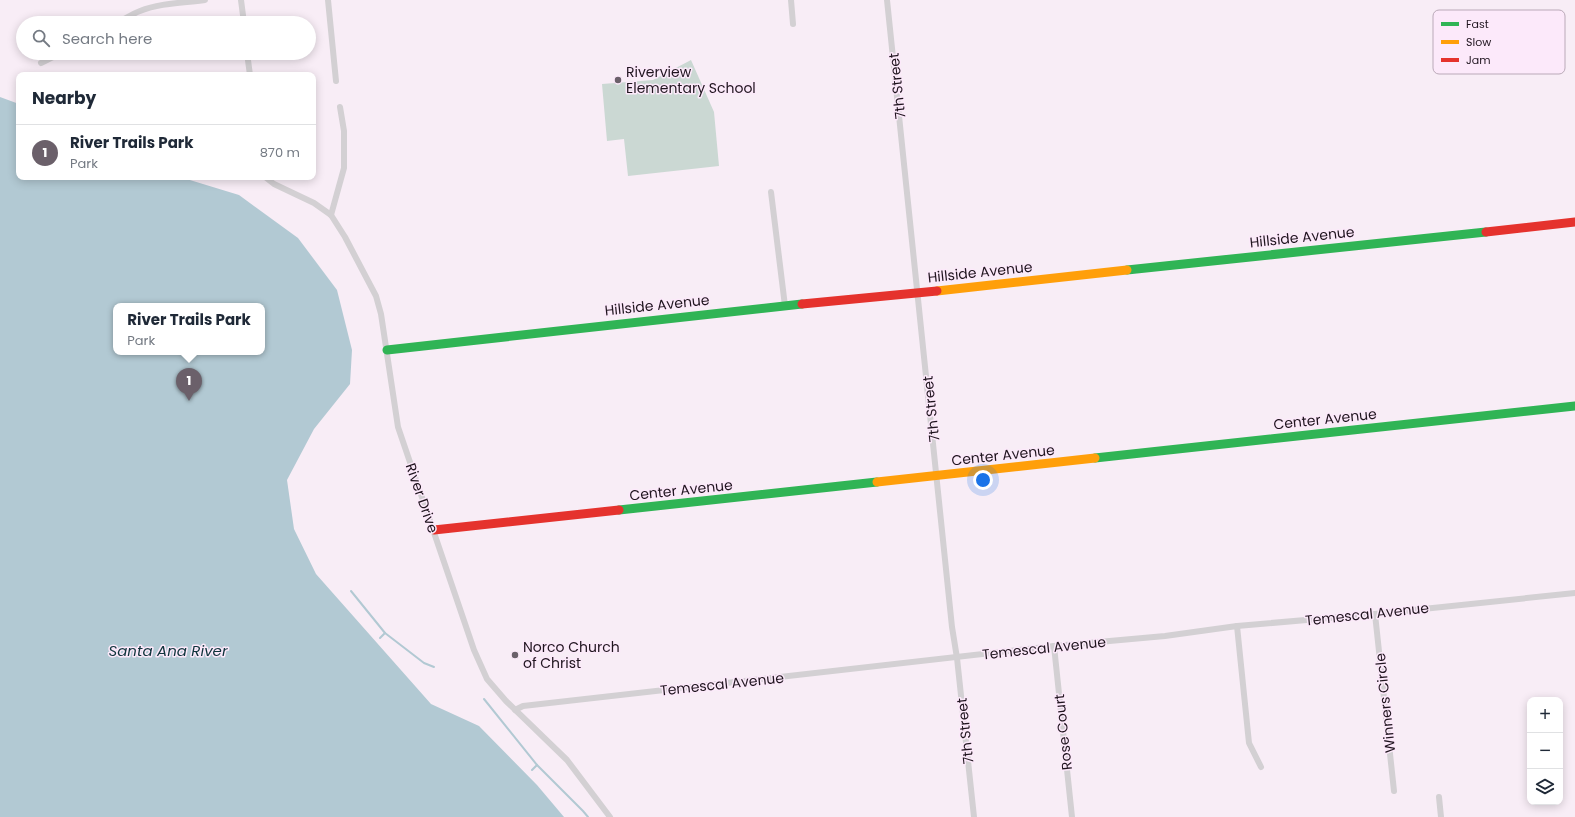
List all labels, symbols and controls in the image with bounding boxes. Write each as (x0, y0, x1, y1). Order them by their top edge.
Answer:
legend (1433, 10, 1565, 74)
search box (16, 16, 316, 60)
text: Fast (1466, 16, 1489, 32)
icon: search (30, 27, 52, 49)
text: Search here (62, 28, 152, 49)
text: Slow (1466, 34, 1491, 50)
street label: 7th Street (884, 52, 910, 120)
text: Jam (1466, 52, 1491, 68)
place label: Riverview Elementary School (626, 62, 756, 98)
marker: Riverview Elementary School (613, 75, 623, 85)
text: Nearby (32, 86, 96, 110)
text: River Trails Park (70, 132, 194, 153)
text: 1 (43, 143, 47, 162)
text: 870 m (260, 143, 300, 162)
text: Park (70, 154, 98, 173)
street label: Hillside Avenue (1249, 222, 1356, 252)
street label: Hillside Avenue (927, 257, 1034, 287)
street label: Hillside Avenue (604, 290, 711, 320)
popup (113, 303, 265, 355)
text: River Trails Park (127, 309, 251, 330)
text: Park (127, 331, 155, 350)
pin: 1 (176, 368, 202, 401)
street label: 7th Street (918, 375, 944, 443)
street label: Center Avenue (1272, 404, 1378, 434)
street label: Center Avenue (950, 440, 1056, 470)
street label: River Drive (401, 460, 443, 536)
your location (973, 470, 993, 490)
street label: Center Avenue (628, 475, 734, 505)
street label: Temescal Avenue (1304, 598, 1430, 630)
street label: Temescal Avenue (981, 632, 1107, 664)
place label: Norco Church of Christ (523, 637, 620, 673)
water label: Santa Ana River (109, 640, 228, 661)
marker: Norco Church of Christ (510, 650, 520, 660)
street label: Winners Circle (1370, 652, 1400, 754)
street label: Temescal Avenue (659, 668, 785, 700)
street label: Rose Court (1049, 693, 1077, 771)
street label: 7th Street (952, 697, 978, 765)
map controls (1527, 697, 1563, 805)
button: + (1527, 697, 1563, 733)
button: − (1527, 733, 1563, 769)
button: layers (1527, 769, 1563, 805)

